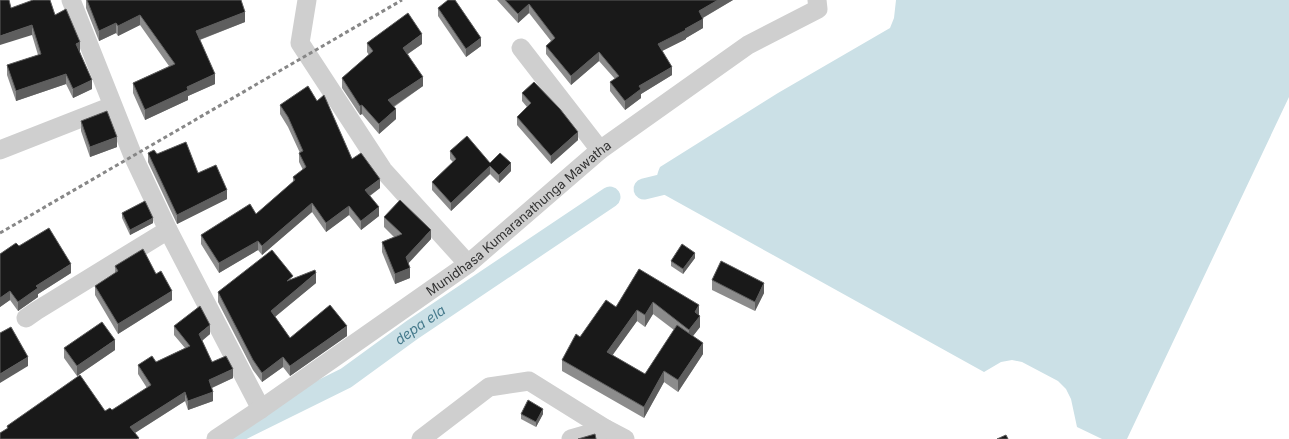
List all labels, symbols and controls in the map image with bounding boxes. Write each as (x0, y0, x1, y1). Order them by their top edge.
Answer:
street label: Munidhasa Kumaranathunga Mawatha (423, 137, 614, 299)
water label: depa ela (391, 301, 449, 348)

